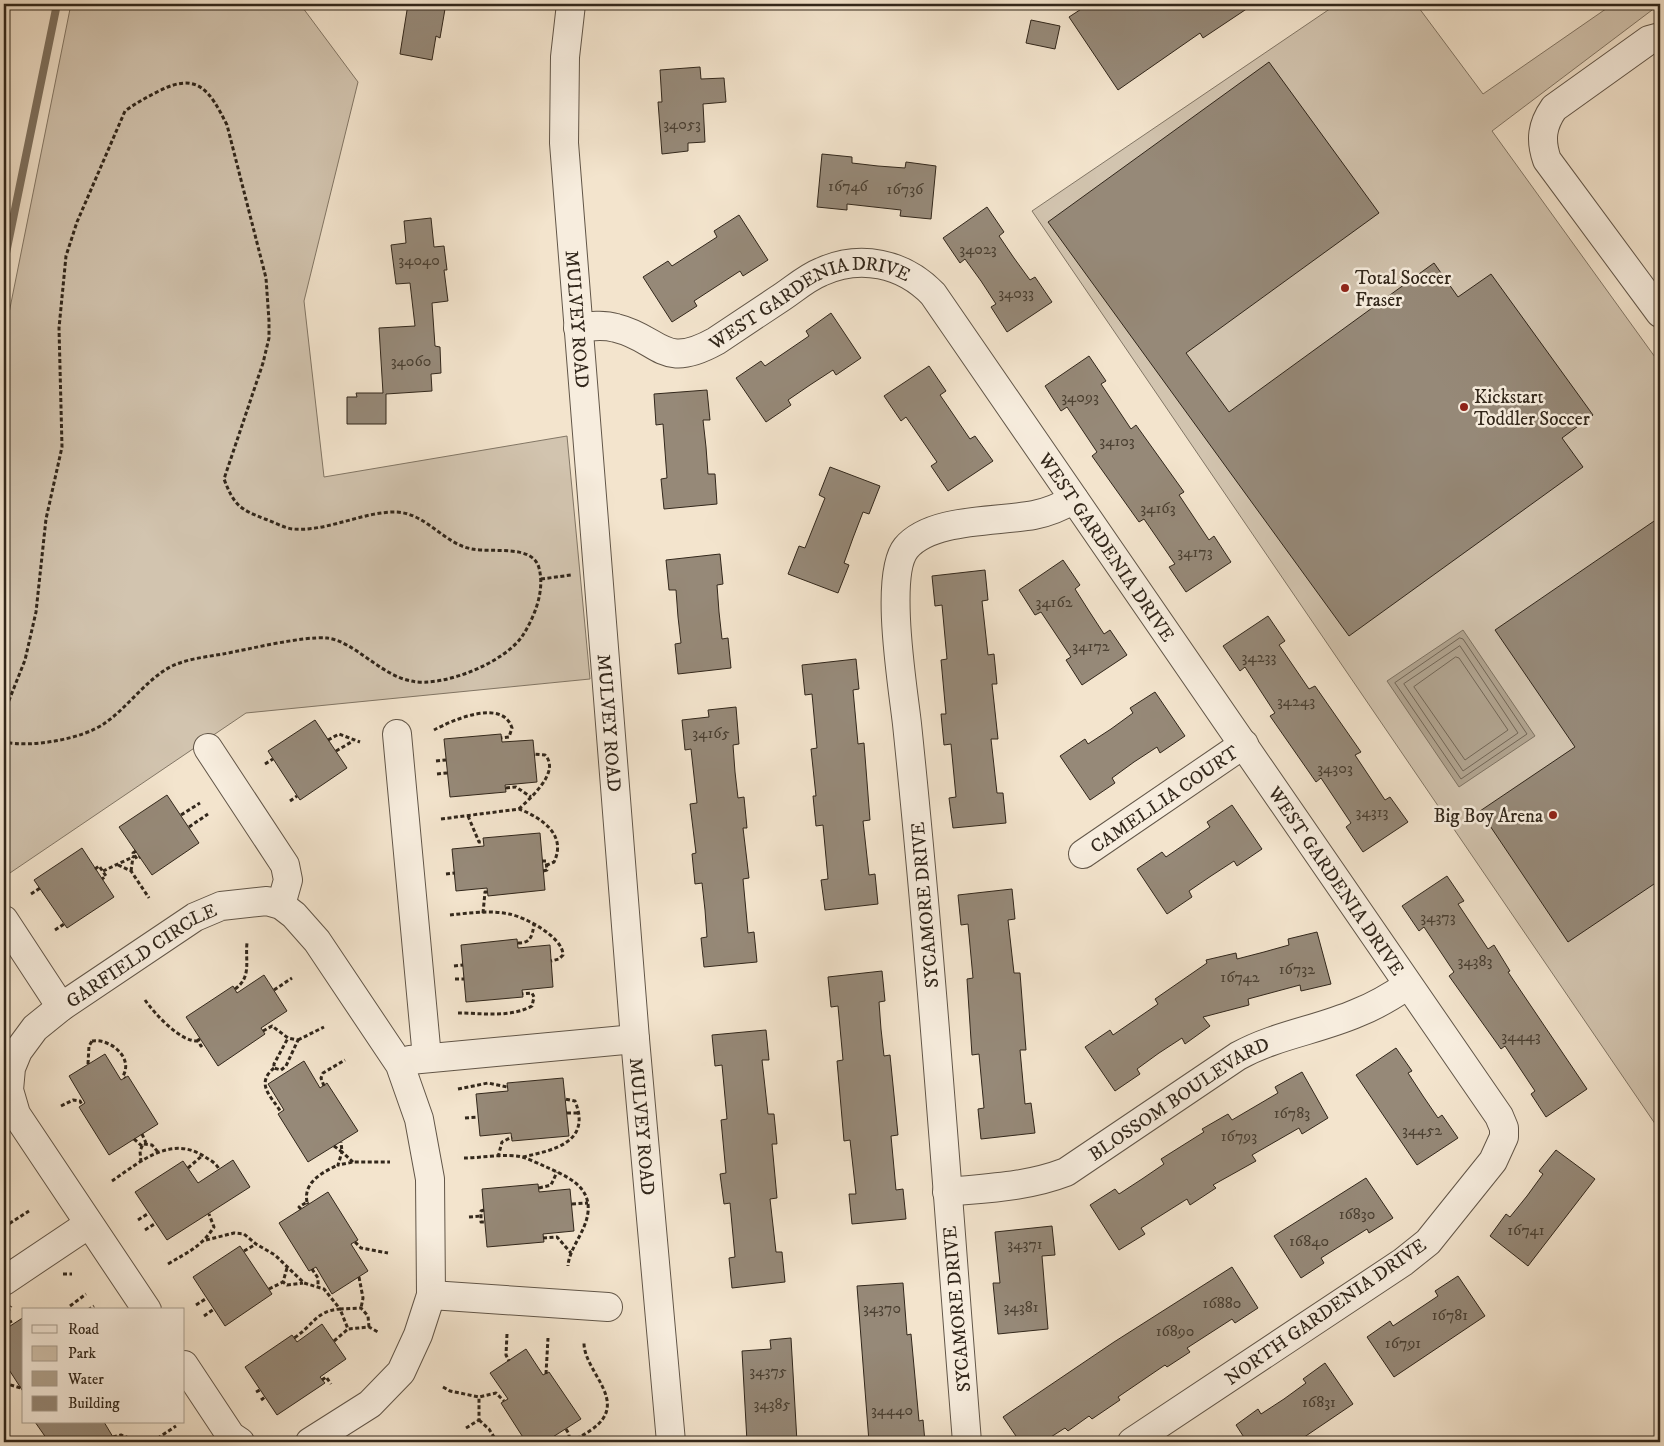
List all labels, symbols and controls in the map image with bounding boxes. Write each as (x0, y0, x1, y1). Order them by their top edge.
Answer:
house number: 34053 (663, 114, 701, 134)
house number: 16746 (828, 176, 869, 196)
house number: 16736 (887, 179, 924, 199)
house number: 34023 (959, 239, 997, 259)
street label: MULVEY ROAD (560, 249, 593, 389)
house number: 34040 (398, 250, 440, 270)
street label: WEST GARDENIA DRIVE (704, 253, 914, 356)
place label: Total Soccer Fraser (1355, 267, 1451, 312)
marker: Total Soccer Fraser (1339, 282, 1351, 294)
house number: 34033 (998, 283, 1034, 303)
house number: 34060 (391, 351, 431, 371)
place label: Kickstart Toddler Soccer (1474, 386, 1590, 431)
house number: 34093 (1061, 387, 1099, 407)
marker: Kickstart Toddler Soccer (1458, 401, 1470, 413)
house number: 34103 (1099, 431, 1135, 451)
street label: WEST GARDENIA DRIVE (1032, 448, 1179, 647)
house number: 34163 (1140, 498, 1176, 518)
house number: 34173 (1177, 542, 1213, 562)
house number: 34162 (1035, 592, 1073, 612)
house number: 34172 (1072, 636, 1110, 656)
house number: 34233 (1242, 647, 1277, 667)
street label: MULVEY ROAD (592, 653, 625, 793)
house number: 34243 (1277, 691, 1315, 711)
house number: 34165 (692, 723, 730, 743)
street label: CAMELLIA COURT (1086, 741, 1244, 859)
house number: 34303 (1317, 758, 1353, 778)
street label: WEST GARDENIA DRIVE (1262, 782, 1409, 980)
house number: 34313 (1356, 802, 1389, 822)
place label: Big Boy Arena (1433, 805, 1543, 828)
marker: Big Boy Arena (1547, 809, 1559, 821)
street label: SYCAMORE DRIVE (907, 821, 944, 989)
street label: GARFIELD CIRCLE (62, 899, 221, 1013)
house number: 34373 (1420, 907, 1456, 927)
house number: 34383 (1457, 951, 1493, 971)
house number: 16732 (1279, 959, 1315, 979)
house number: 16742 (1220, 967, 1260, 987)
house number: 34443 (1501, 1026, 1541, 1046)
street label: BLOSSOM BOULEVARD (1085, 1033, 1273, 1166)
street label: MULVEY ROAD (624, 1057, 659, 1197)
house number: 16783 (1274, 1103, 1310, 1123)
house number: 34452 (1402, 1120, 1442, 1140)
house number: 16793 (1221, 1126, 1257, 1146)
house number: 16830 (1339, 1204, 1375, 1224)
house number: 16741 (1507, 1220, 1545, 1240)
street label: SYCAMORE DRIVE (939, 1225, 976, 1393)
house number: 16840 (1289, 1231, 1329, 1251)
house number: 34371 (1007, 1234, 1043, 1254)
street label: NORTH GARDENIA DRIVE (1221, 1234, 1431, 1391)
house number: 16880 (1203, 1293, 1241, 1313)
house number: 34381 (1003, 1297, 1039, 1317)
house number: 34370 (863, 1298, 901, 1318)
house number: 16781 (1432, 1305, 1468, 1325)
legend (22, 1308, 185, 1424)
text: Road (68, 1320, 100, 1339)
house number: 16890 (1156, 1321, 1194, 1341)
house number: 16791 (1385, 1333, 1421, 1353)
text: Park (68, 1344, 97, 1363)
house number: 34375 (749, 1361, 787, 1381)
text: Water (67, 1370, 104, 1389)
house number: 16831 (1302, 1392, 1336, 1412)
text: Building (68, 1394, 120, 1413)
house number: 34385 (753, 1394, 791, 1414)
house number: 34440 (871, 1400, 913, 1420)

